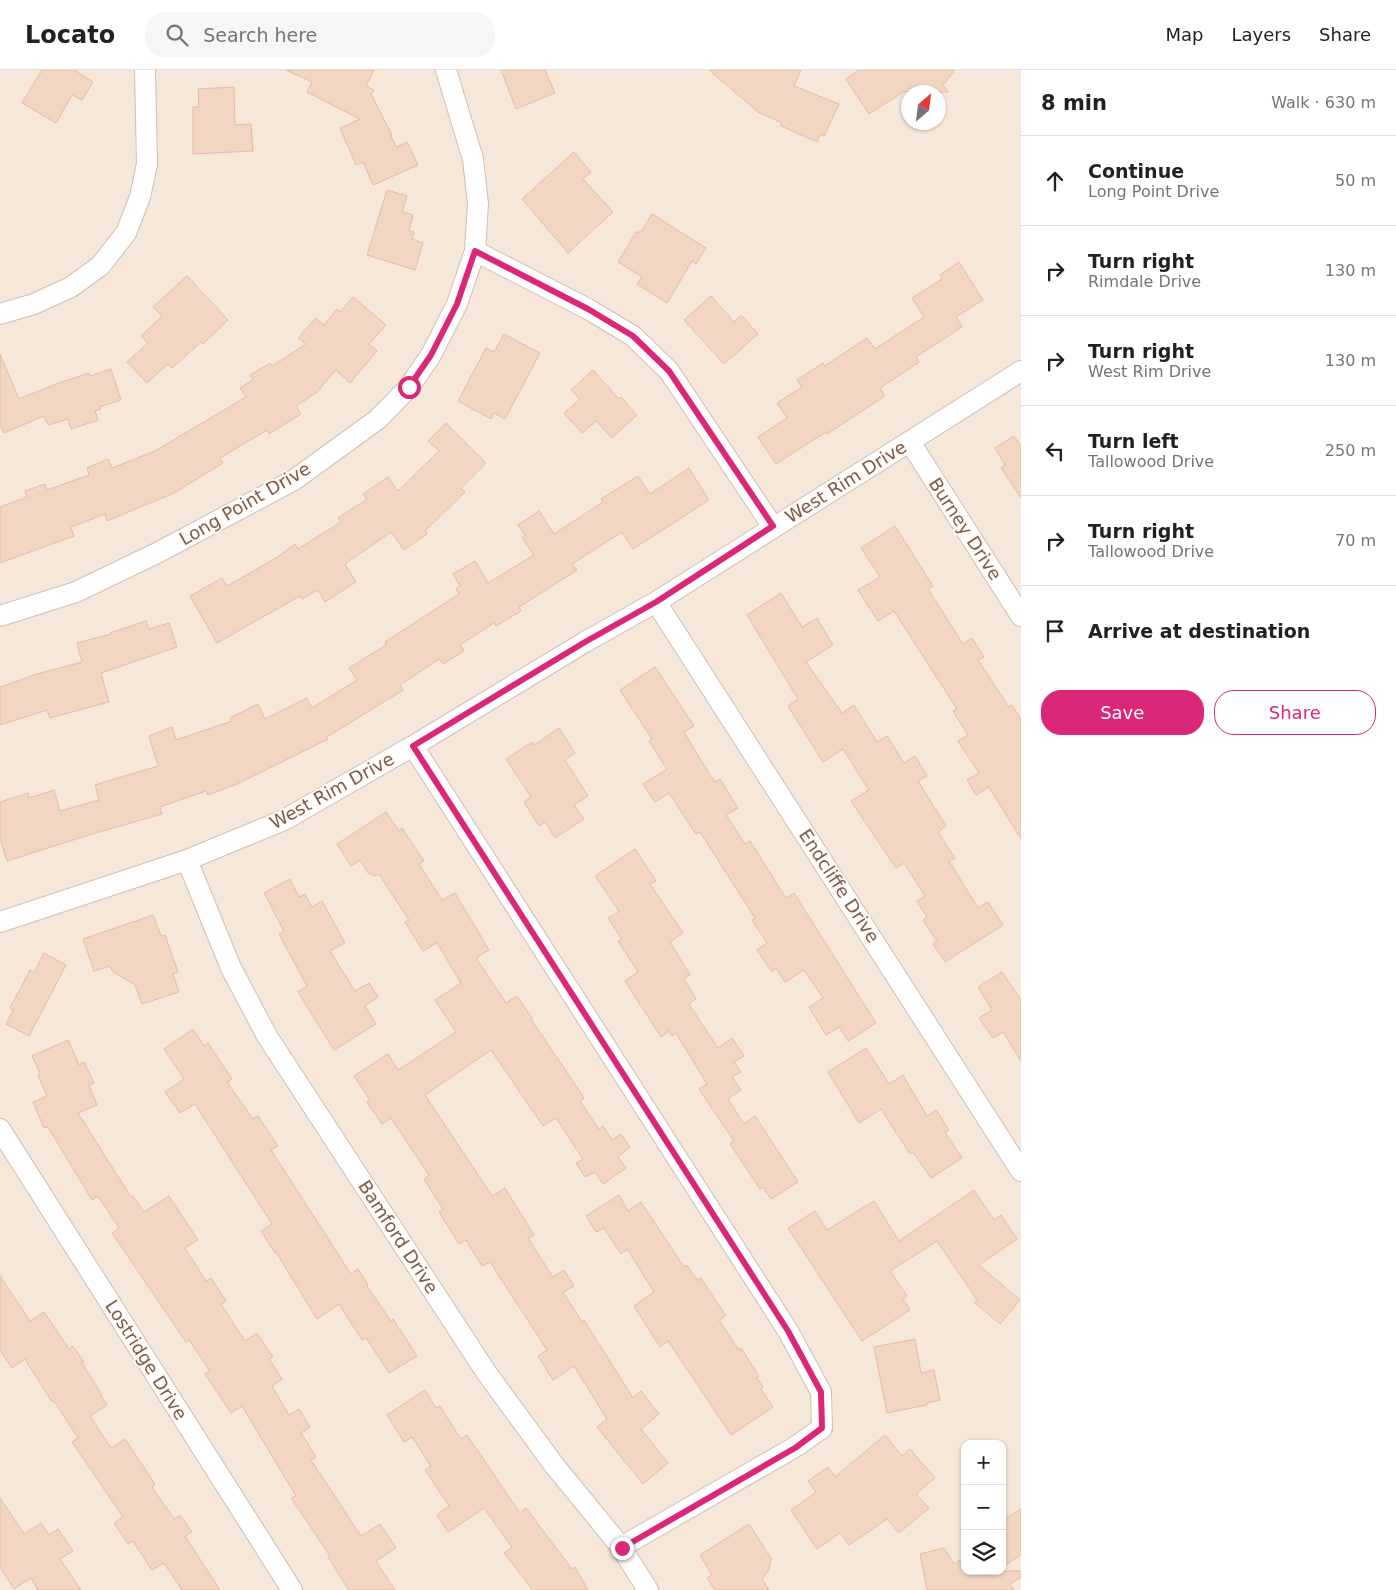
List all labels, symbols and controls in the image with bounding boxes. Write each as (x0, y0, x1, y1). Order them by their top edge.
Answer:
search box (145, 12, 495, 57)
text: Locato (25, 21, 115, 49)
icon: search (163, 21, 191, 49)
text: Search here (203, 24, 317, 46)
text: Map (1165, 24, 1203, 45)
text: Layers (1231, 24, 1291, 45)
text: Share (1319, 24, 1371, 45)
north arrow (901, 85, 946, 130)
text: 8 min (1041, 91, 1107, 115)
text: Walk · 630 m (1271, 93, 1376, 112)
text: Continue (1088, 160, 1184, 182)
icon: ahead (1041, 167, 1069, 195)
text: 50 m (1335, 171, 1376, 190)
text: Long Point Drive (1088, 182, 1219, 201)
text: Turn right (1088, 250, 1194, 272)
icon: right (1041, 257, 1069, 285)
text: 130 m (1325, 261, 1376, 280)
text: Rimdale Drive (1088, 272, 1201, 291)
text: Turn right (1088, 340, 1194, 362)
icon: right (1041, 347, 1069, 375)
text: 130 m (1325, 351, 1376, 370)
text: West Rim Drive (1088, 362, 1211, 381)
route start (398, 376, 421, 399)
text: Turn left (1088, 430, 1179, 452)
street label: West Rim Drive (781, 436, 910, 527)
icon: left (1041, 437, 1069, 465)
text: 250 m (1325, 441, 1376, 460)
text: Tallowood Drive (1088, 452, 1214, 471)
street label: Long Point Drive (176, 458, 314, 550)
street label: Burney Drive (925, 474, 1006, 584)
text: Turn right (1088, 520, 1194, 542)
icon: right (1041, 527, 1069, 555)
text: 70 m (1335, 531, 1376, 550)
text: Tallowood Drive (1088, 542, 1214, 561)
icon: arrive (1041, 617, 1069, 645)
text: Arrive at destination (1088, 620, 1310, 642)
button: Save (1041, 690, 1204, 735)
button: Share (1214, 690, 1376, 735)
street label: West Rim Drive (266, 748, 398, 833)
street label: Endcliffe Drive (795, 825, 884, 947)
street label: Bamford Drive (354, 1176, 443, 1297)
street label: Lostridge Drive (101, 1296, 192, 1423)
map controls (961, 1440, 1006, 1575)
button: + (961, 1440, 1006, 1485)
button: − (961, 1485, 1006, 1530)
button: layers (961, 1530, 1006, 1575)
route end (611, 1537, 634, 1560)

